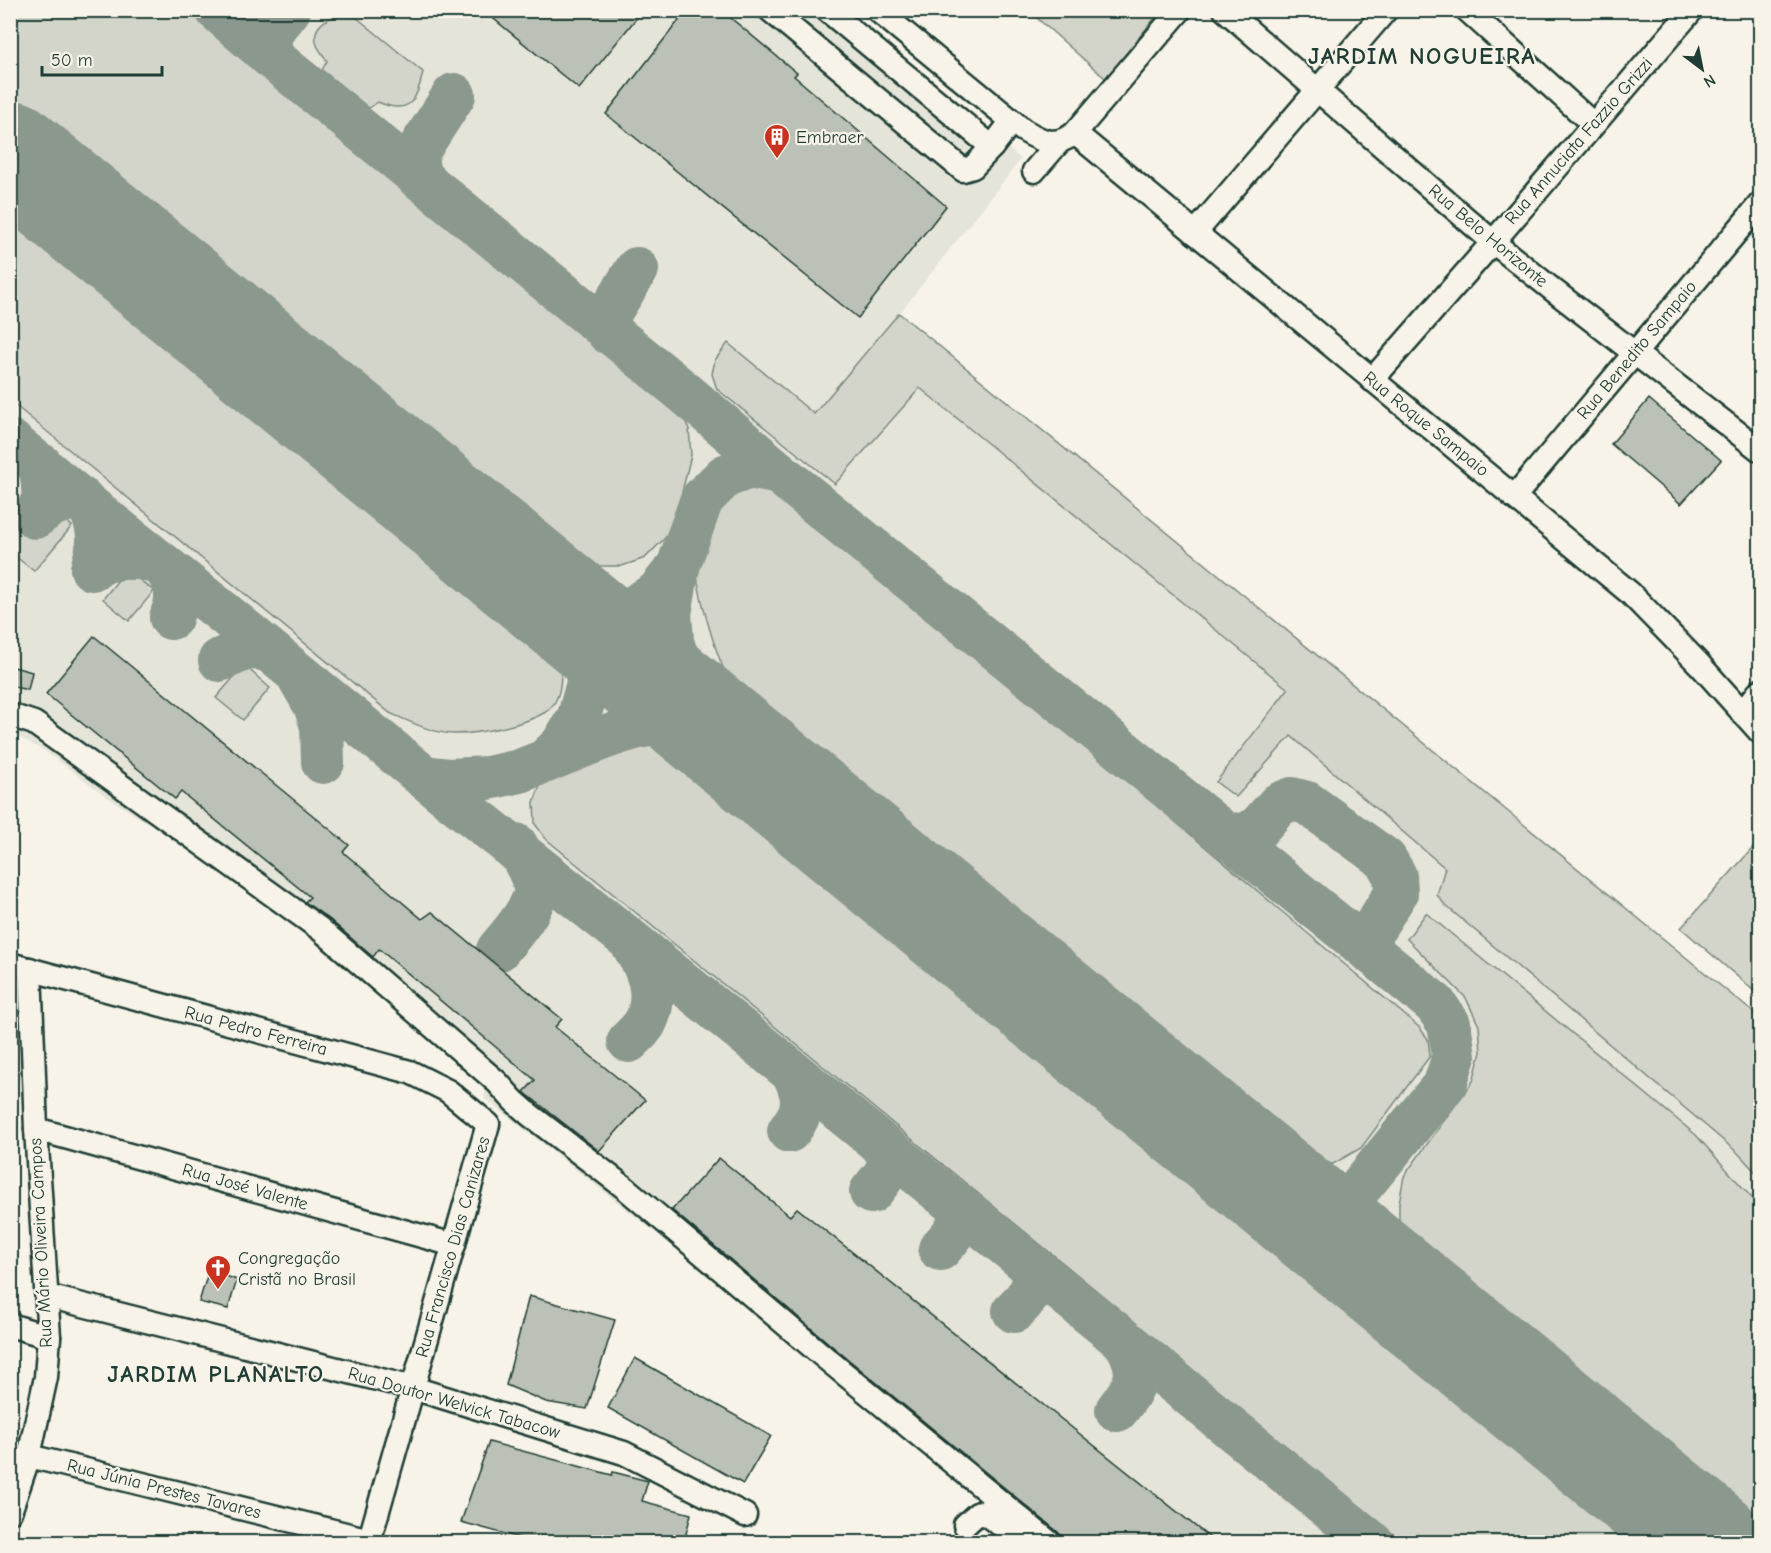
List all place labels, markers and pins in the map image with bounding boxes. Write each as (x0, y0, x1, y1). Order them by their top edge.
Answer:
building icon: Embraer (762, 122, 792, 160)
place label: Embraer (796, 127, 864, 148)
place label: Congregação Cristã no Brasil (238, 1248, 356, 1290)
church icon: Congregação Cristã no Brasil (203, 1253, 233, 1291)

